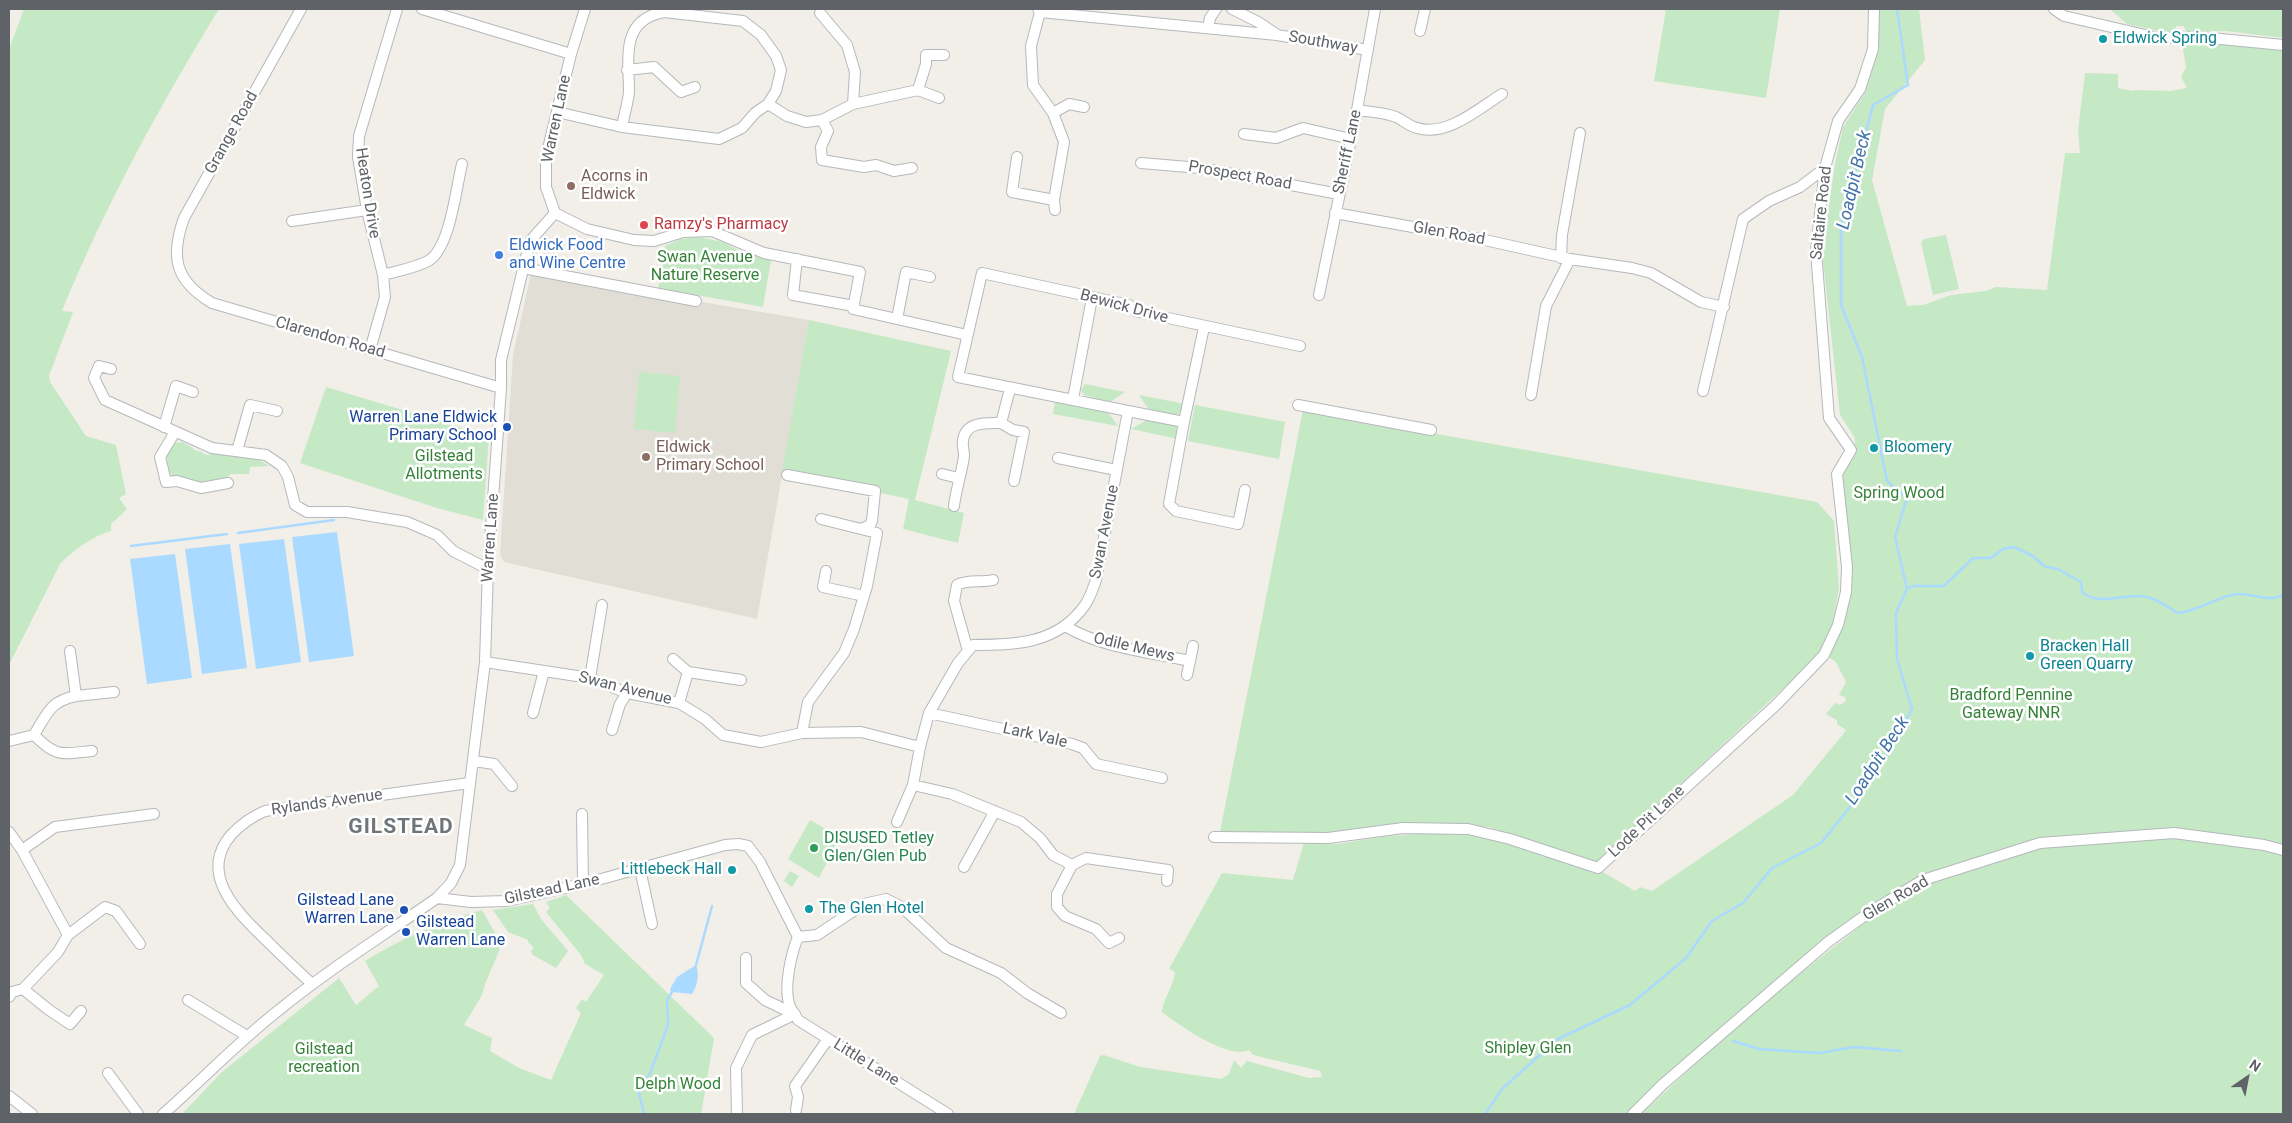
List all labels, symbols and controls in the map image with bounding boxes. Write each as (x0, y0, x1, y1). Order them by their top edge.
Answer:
street label: Southway (1287, 27, 1359, 59)
place label: Eldwick Spring (2113, 29, 2217, 49)
marker: Eldwick Spring (2097, 33, 2109, 45)
street label: Warren Lane (538, 73, 576, 165)
street label: Grange Road (201, 88, 263, 178)
street label: Sheriff Lane (1330, 108, 1366, 196)
water label: Loadpit Beck (1833, 128, 1877, 232)
street label: Heaton Drive (350, 146, 384, 240)
street label: Prospect Road (1187, 157, 1293, 195)
street label: Saltaire Road (1808, 165, 1836, 261)
place label: Acorns in Eldwick (581, 167, 648, 205)
marker: Acorns in Eldwick (565, 180, 577, 192)
place label: Ramzy's Pharmacy (654, 215, 788, 235)
street label: Glen Road (1411, 218, 1487, 250)
marker: Ramzy's Pharmacy (638, 219, 650, 231)
place label: Eldwick Food and Wine Centre (509, 236, 626, 274)
park label: Swan Avenue Nature Reserve (651, 248, 759, 286)
marker: Eldwick Food and Wine Centre (493, 249, 505, 261)
street label: Bewick Drive (1078, 286, 1170, 328)
street label: Clarendon Road (273, 313, 387, 363)
place label: Warren Lane Eldwick Primary School (349, 408, 497, 446)
marker: Warren Lane Eldwick Primary School (501, 421, 513, 433)
place label: Eldwick Primary School (656, 438, 764, 476)
place label: Bloomery (1884, 438, 1952, 458)
marker: Bloomery (1868, 442, 1880, 454)
park label: Gilstead Allotments (405, 447, 483, 485)
marker: Eldwick Primary School (640, 451, 652, 463)
street label: Swan Avenue (1086, 483, 1124, 581)
park label: Spring Wood (1854, 484, 1944, 504)
street label: Warren Lane (478, 493, 504, 583)
street label: Odile Mews (1091, 629, 1177, 667)
place label: Bracken Hall Green Quarry (2040, 637, 2133, 675)
marker: Bracken Hall Green Quarry (2024, 650, 2036, 662)
street label: Swan Avenue (576, 668, 674, 710)
park label: Bradford Pennine Gateway NNR (1949, 686, 2073, 724)
water label: Loadpit Beck (1841, 713, 1915, 809)
street label: Lark Vale (1001, 719, 1069, 753)
street label: Lode Pit Lane (1605, 782, 1689, 862)
street label: Rylands Avenue (270, 786, 384, 820)
district label: GILSTEAD (347, 815, 455, 841)
place label: DISUSED Tetley Glen/Glen Pub (824, 829, 934, 867)
marker: DISUSED Tetley Glen/Glen Pub (808, 842, 820, 854)
place label: Littlebeck Hall (621, 860, 722, 880)
marker: Littlebeck Hall (726, 864, 738, 876)
street label: Gilstead Lane (503, 871, 601, 909)
street label: Glen Road (1860, 872, 1932, 926)
place label: Gilstead Lane Warren Lane (297, 891, 394, 929)
place label: The Glen Hotel (819, 899, 924, 919)
marker: The Glen Hotel (803, 903, 815, 915)
marker: Gilstead Lane Warren Lane (398, 904, 410, 916)
place label: Gilstead Warren Lane (416, 913, 505, 951)
marker: Gilstead Warren Lane (400, 926, 412, 938)
street label: Little Lane (830, 1035, 902, 1091)
park label: Shipley Glen (1484, 1039, 1572, 1059)
park label: Gilstead recreation (288, 1040, 360, 1078)
north arrow (2222, 1053, 2272, 1103)
text: N (2247, 1056, 2264, 1075)
park label: Delph Wood (635, 1075, 721, 1095)

